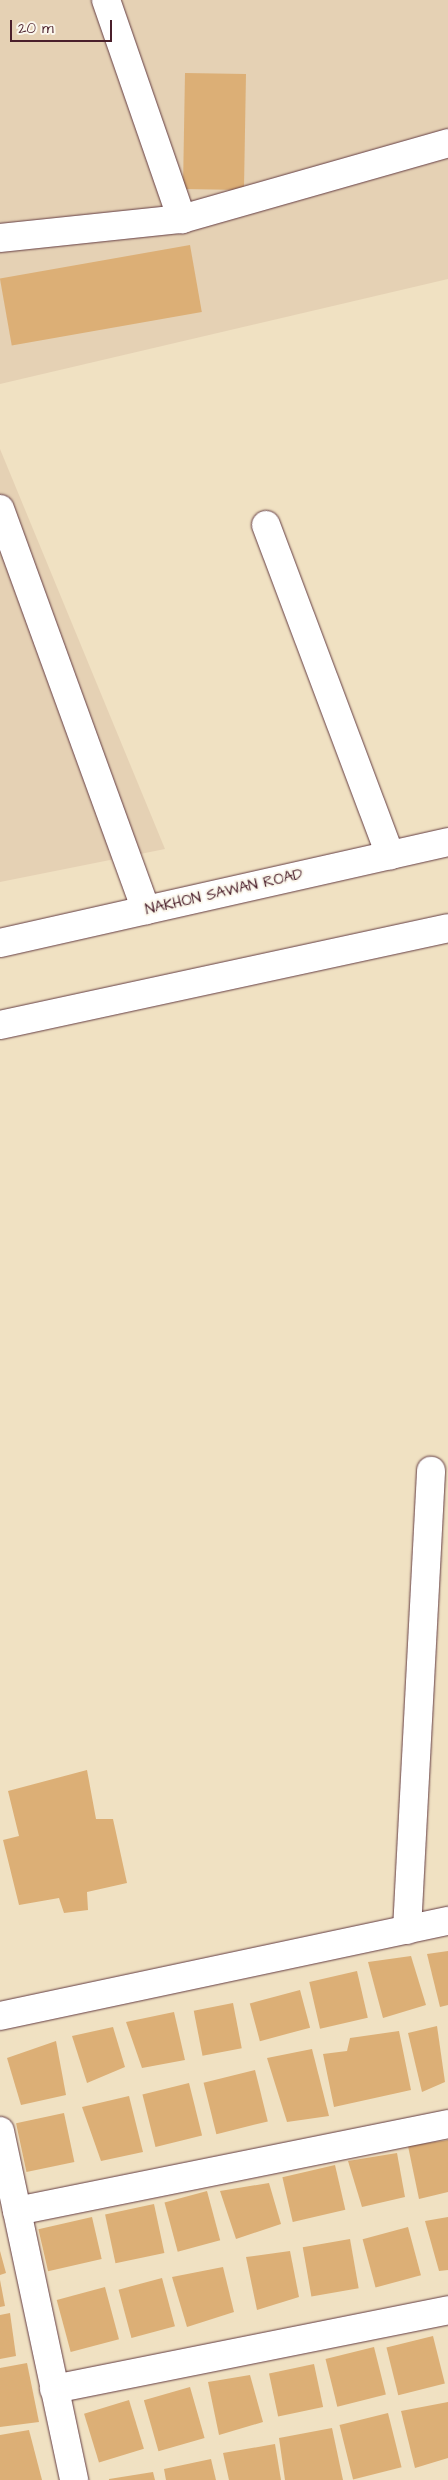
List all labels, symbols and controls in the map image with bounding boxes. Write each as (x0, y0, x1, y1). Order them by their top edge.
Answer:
scale bar (12, 10, 115, 42)
text: 20 m (18, 18, 54, 39)
street label: NAKHON SAWAN ROAD (143, 865, 305, 919)

